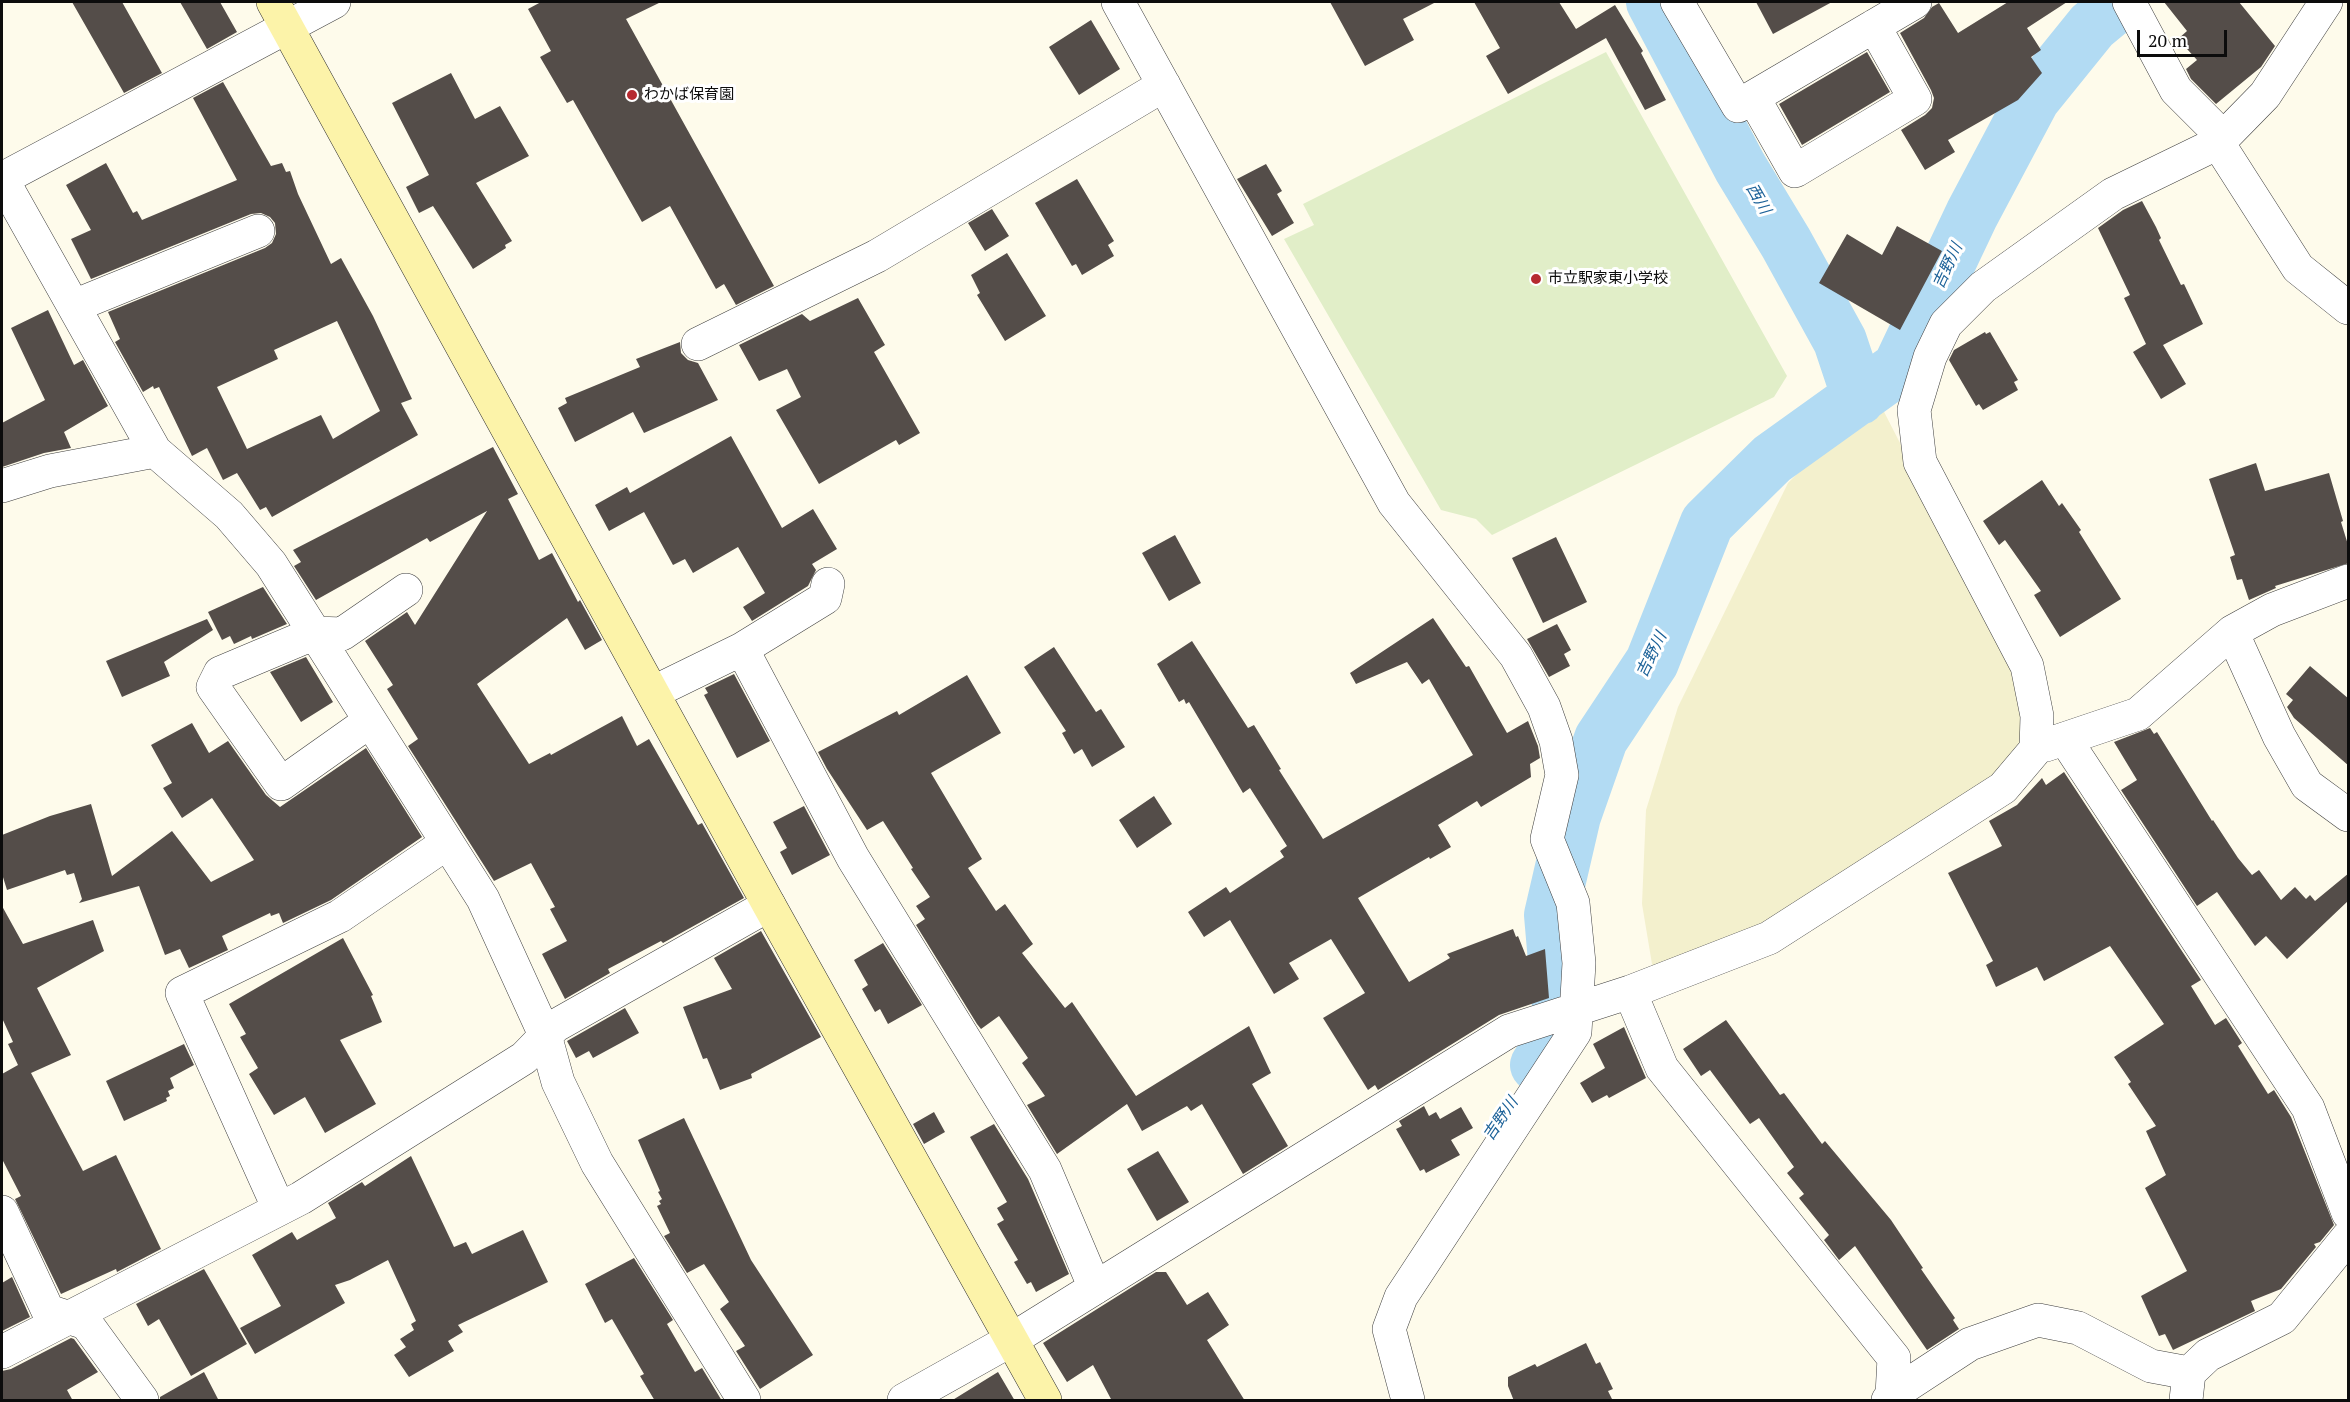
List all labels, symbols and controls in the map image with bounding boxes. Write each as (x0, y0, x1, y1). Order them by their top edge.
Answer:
scale bar (2140, 18, 2230, 56)
text: 20 m (2148, 28, 2187, 52)
place label: わかば保育園 (644, 86, 734, 104)
marker: わかば保育園 (625, 88, 639, 102)
water label: 西川 (1742, 180, 1774, 218)
water label: 吉野川 (1929, 240, 1967, 292)
place label: 市立駅家東小学校 (1548, 270, 1668, 288)
marker: 市立駅家東小学校 (1529, 272, 1543, 286)
water label: 吉野川 (1633, 629, 1671, 681)
water label: 吉野川 (1480, 1094, 1522, 1144)

